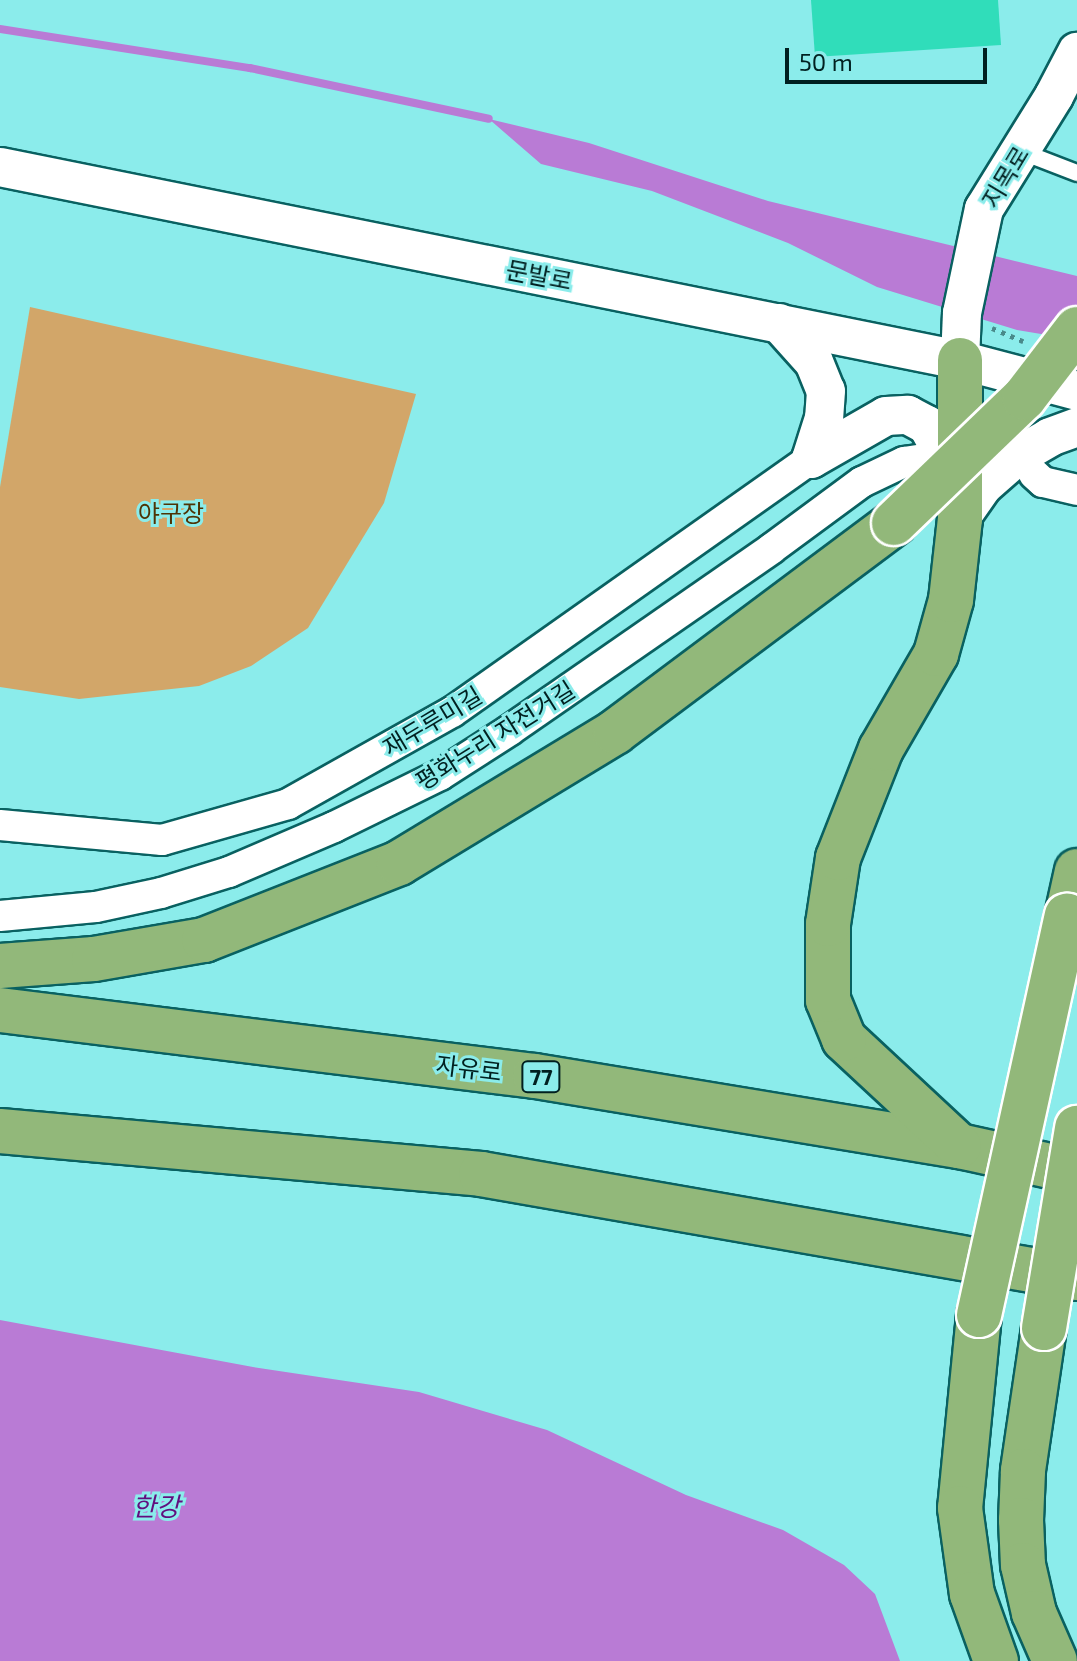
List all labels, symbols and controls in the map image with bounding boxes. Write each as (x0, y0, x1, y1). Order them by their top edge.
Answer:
scale bar (789, 32, 991, 82)
text: 50 m (799, 47, 853, 76)
street label: 지목로 (976, 141, 1034, 213)
street label: 문발로 (504, 255, 574, 295)
park label: 야구장 (138, 499, 204, 527)
street label: 평화누리 자전거길 (410, 675, 580, 795)
street label: 재두루미길 (377, 680, 487, 762)
street label: 자유로 (434, 1050, 504, 1086)
road number: 77 (521, 1059, 561, 1095)
water label: 한강 (132, 1490, 180, 1522)

